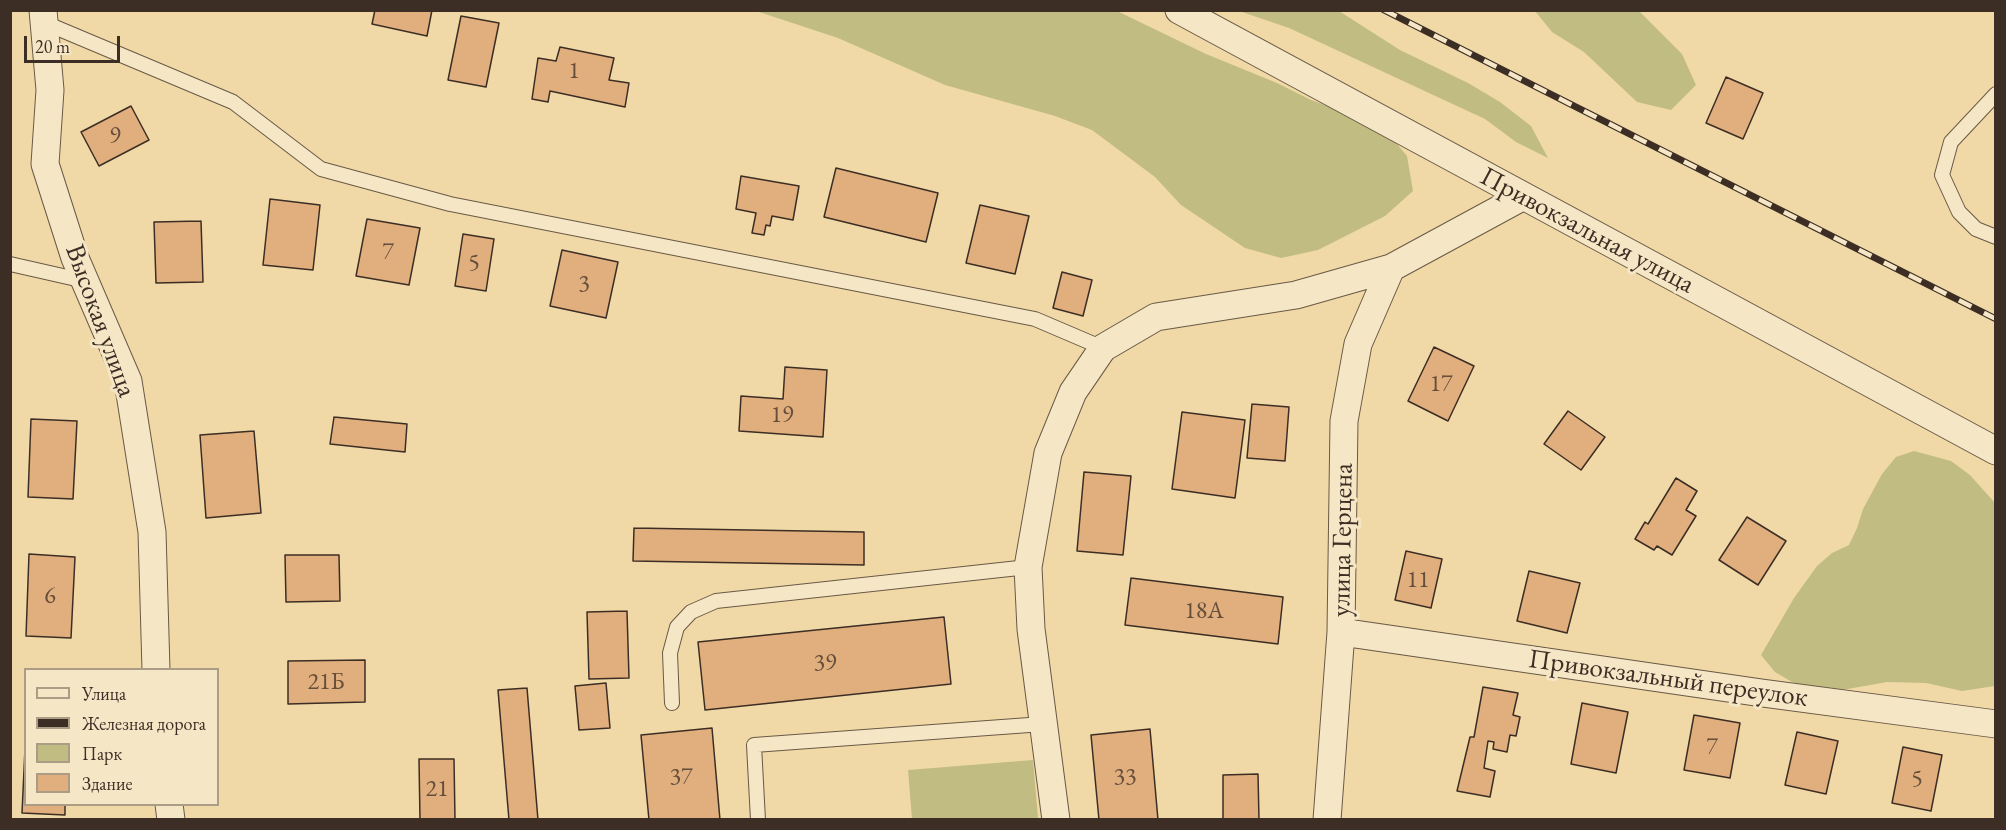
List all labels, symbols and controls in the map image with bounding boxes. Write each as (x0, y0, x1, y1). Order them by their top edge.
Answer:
scale bar (27, 24, 123, 62)
text: 20 m (35, 35, 70, 58)
house number: 1 (568, 57, 580, 85)
house number: 9 (109, 122, 121, 150)
street label: Привокзальная улица (1474, 161, 1700, 301)
house number: 7 (382, 238, 394, 266)
street label: Высокая улица (57, 240, 143, 402)
house number: 5 (468, 249, 480, 277)
house number: 3 (578, 270, 590, 298)
house number: 17 (1429, 370, 1453, 398)
house number: 19 (770, 401, 794, 429)
street label: улица Герцена (1325, 463, 1361, 617)
house number: 11 (1406, 566, 1430, 594)
house number: 6 (44, 582, 56, 610)
house number: 18А (1184, 597, 1224, 625)
street label: Привокзальный переулок (1526, 643, 1810, 715)
house number: 39 (813, 649, 837, 677)
legend (24, 668, 219, 806)
house number: 21Б (307, 668, 345, 696)
text: Улица (82, 682, 126, 705)
text: Железная дорога (82, 712, 206, 735)
house number: 7 (1706, 733, 1718, 761)
text: Парк (82, 742, 122, 765)
house number: 37 (669, 763, 693, 791)
house number: 33 (1113, 763, 1137, 791)
house number: 5 (1911, 765, 1923, 793)
text: Здание (82, 772, 132, 795)
house number: 21 (425, 775, 449, 803)

